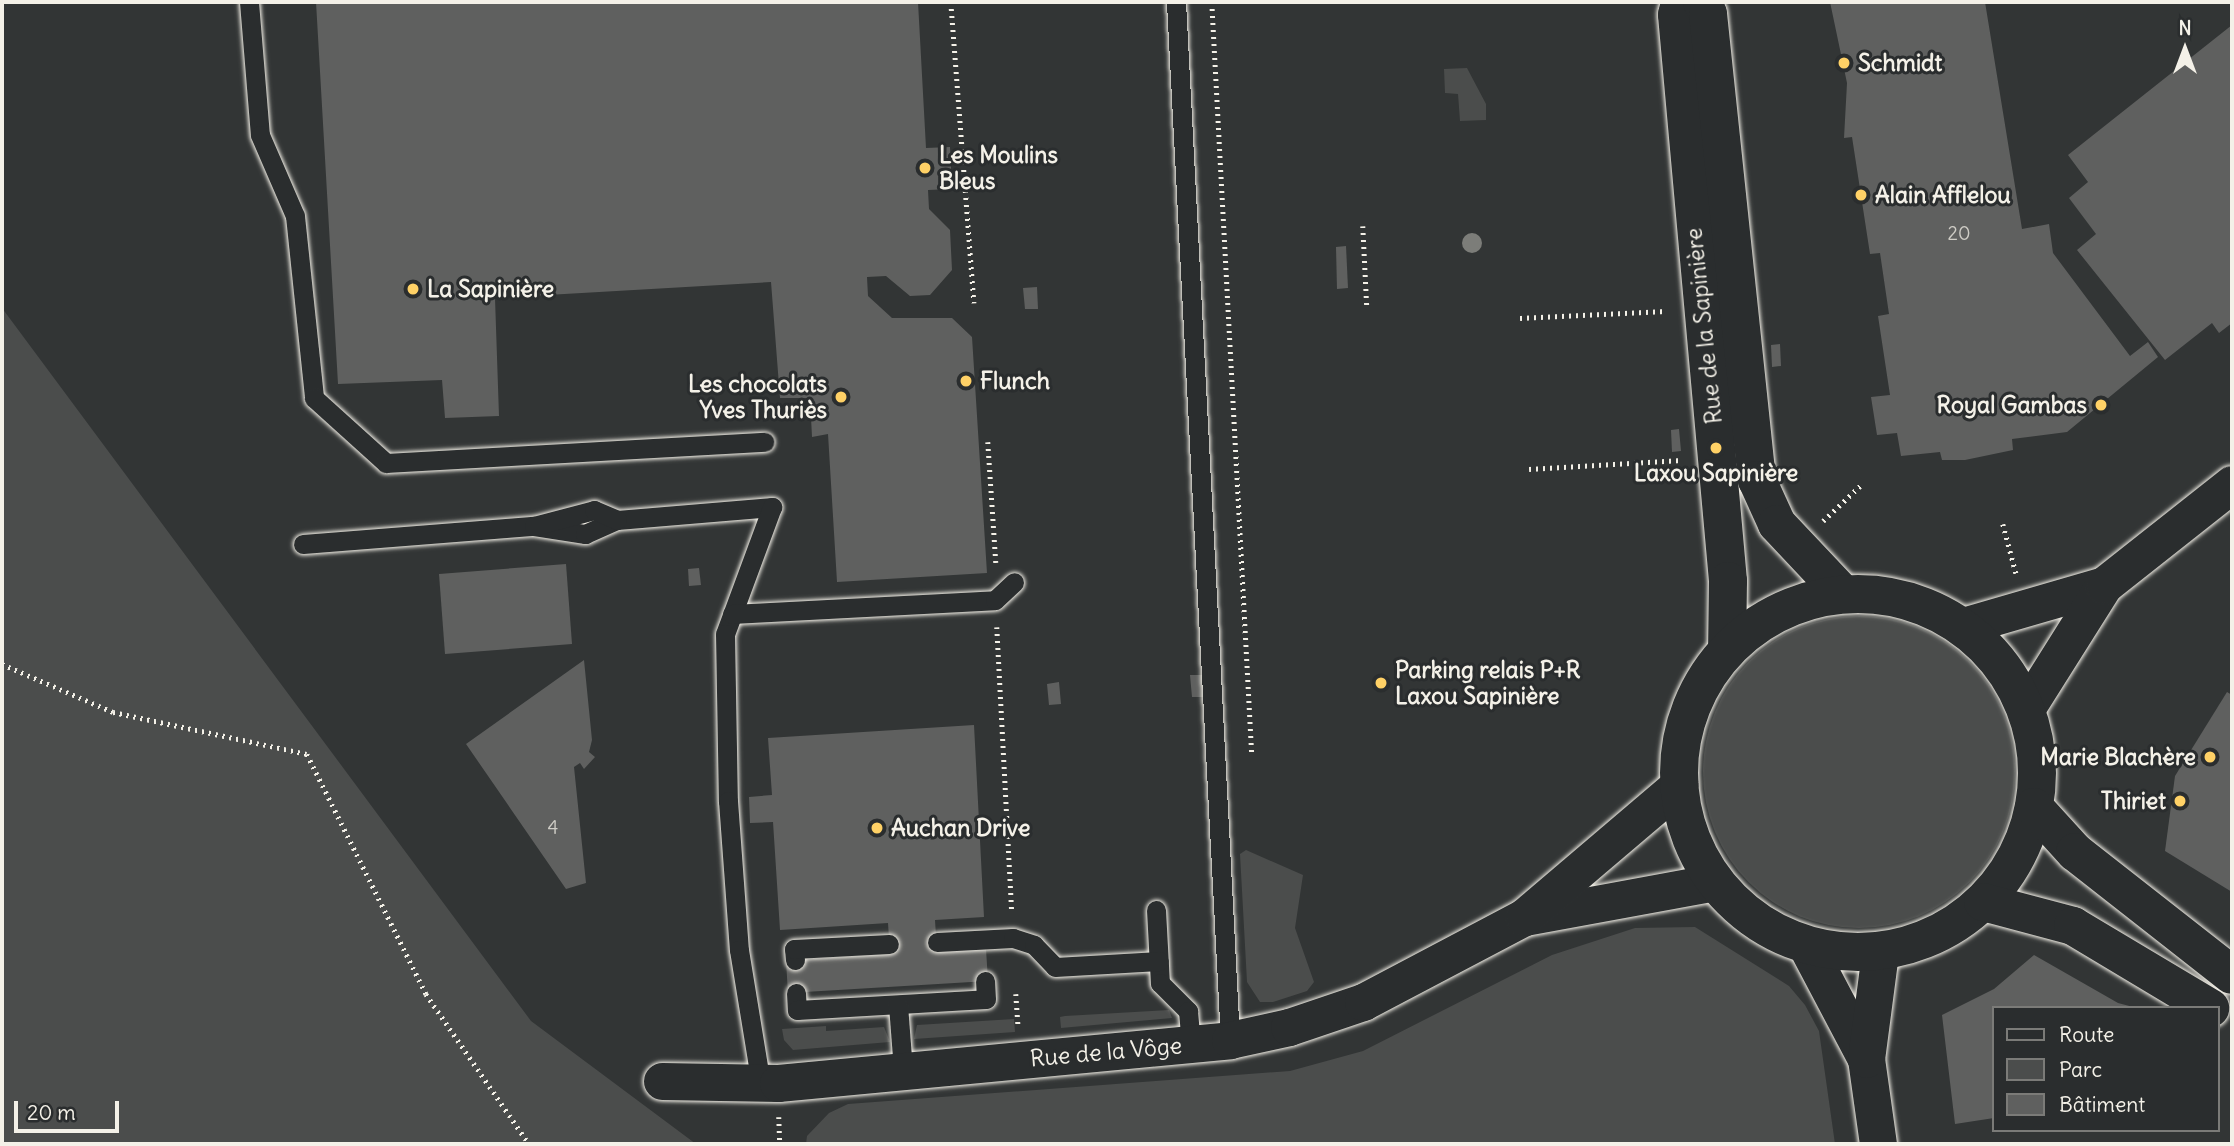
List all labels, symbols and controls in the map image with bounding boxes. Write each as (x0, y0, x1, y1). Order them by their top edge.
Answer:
north arrow (2150, 14, 2220, 84)
text: N (2178, 16, 2192, 40)
place label: Schmidt (1858, 49, 1942, 77)
marker: Schmidt (1836, 55, 1852, 71)
place label: Les Moulins Bleus (939, 141, 1058, 195)
marker: Les Moulins Bleus (917, 160, 933, 176)
place label: Alain Afflelou (1875, 181, 2011, 209)
marker: Alain Afflelou (1853, 187, 1869, 203)
house number: 20 (1948, 223, 1970, 245)
street label: Rue de la Sapinière (1680, 227, 1728, 425)
place label: La Sapinière (427, 275, 554, 303)
marker: La Sapinière (405, 281, 421, 297)
place label: Flunch (980, 367, 1050, 395)
place label: Les chocolats Yves Thuriès (688, 370, 827, 424)
marker: Flunch (958, 373, 974, 389)
marker: Les chocolats Yves Thuriès (833, 389, 849, 405)
place label: Royal Gambas (1937, 391, 2087, 419)
marker: Royal Gambas (2093, 397, 2109, 413)
marker: Laxou Sapinière (1708, 440, 1724, 456)
place label: Laxou Sapinière (1634, 459, 1798, 487)
place label: Parking relais P+R Laxou Sapinière (1395, 656, 1580, 710)
marker: Parking relais P+R Laxou Sapinière (1373, 675, 1389, 691)
place label: Marie Blachère (2040, 743, 2196, 771)
marker: Marie Blachère (2202, 749, 2218, 765)
place label: Thiriet (2101, 787, 2166, 815)
marker: Thiriet (2172, 793, 2188, 809)
place label: Auchan Drive (891, 814, 1030, 842)
house number: 4 (548, 817, 558, 839)
marker: Auchan Drive (869, 820, 885, 836)
legend (1993, 1006, 2220, 1132)
text: Route (2059, 1021, 2114, 1048)
street label: Rue de la Vôge (1029, 1032, 1183, 1072)
text: Parc (2059, 1056, 2102, 1083)
scale bar (18, 1086, 122, 1130)
text: Bâtiment (2059, 1091, 2145, 1118)
text: 20 m (27, 1099, 76, 1126)

